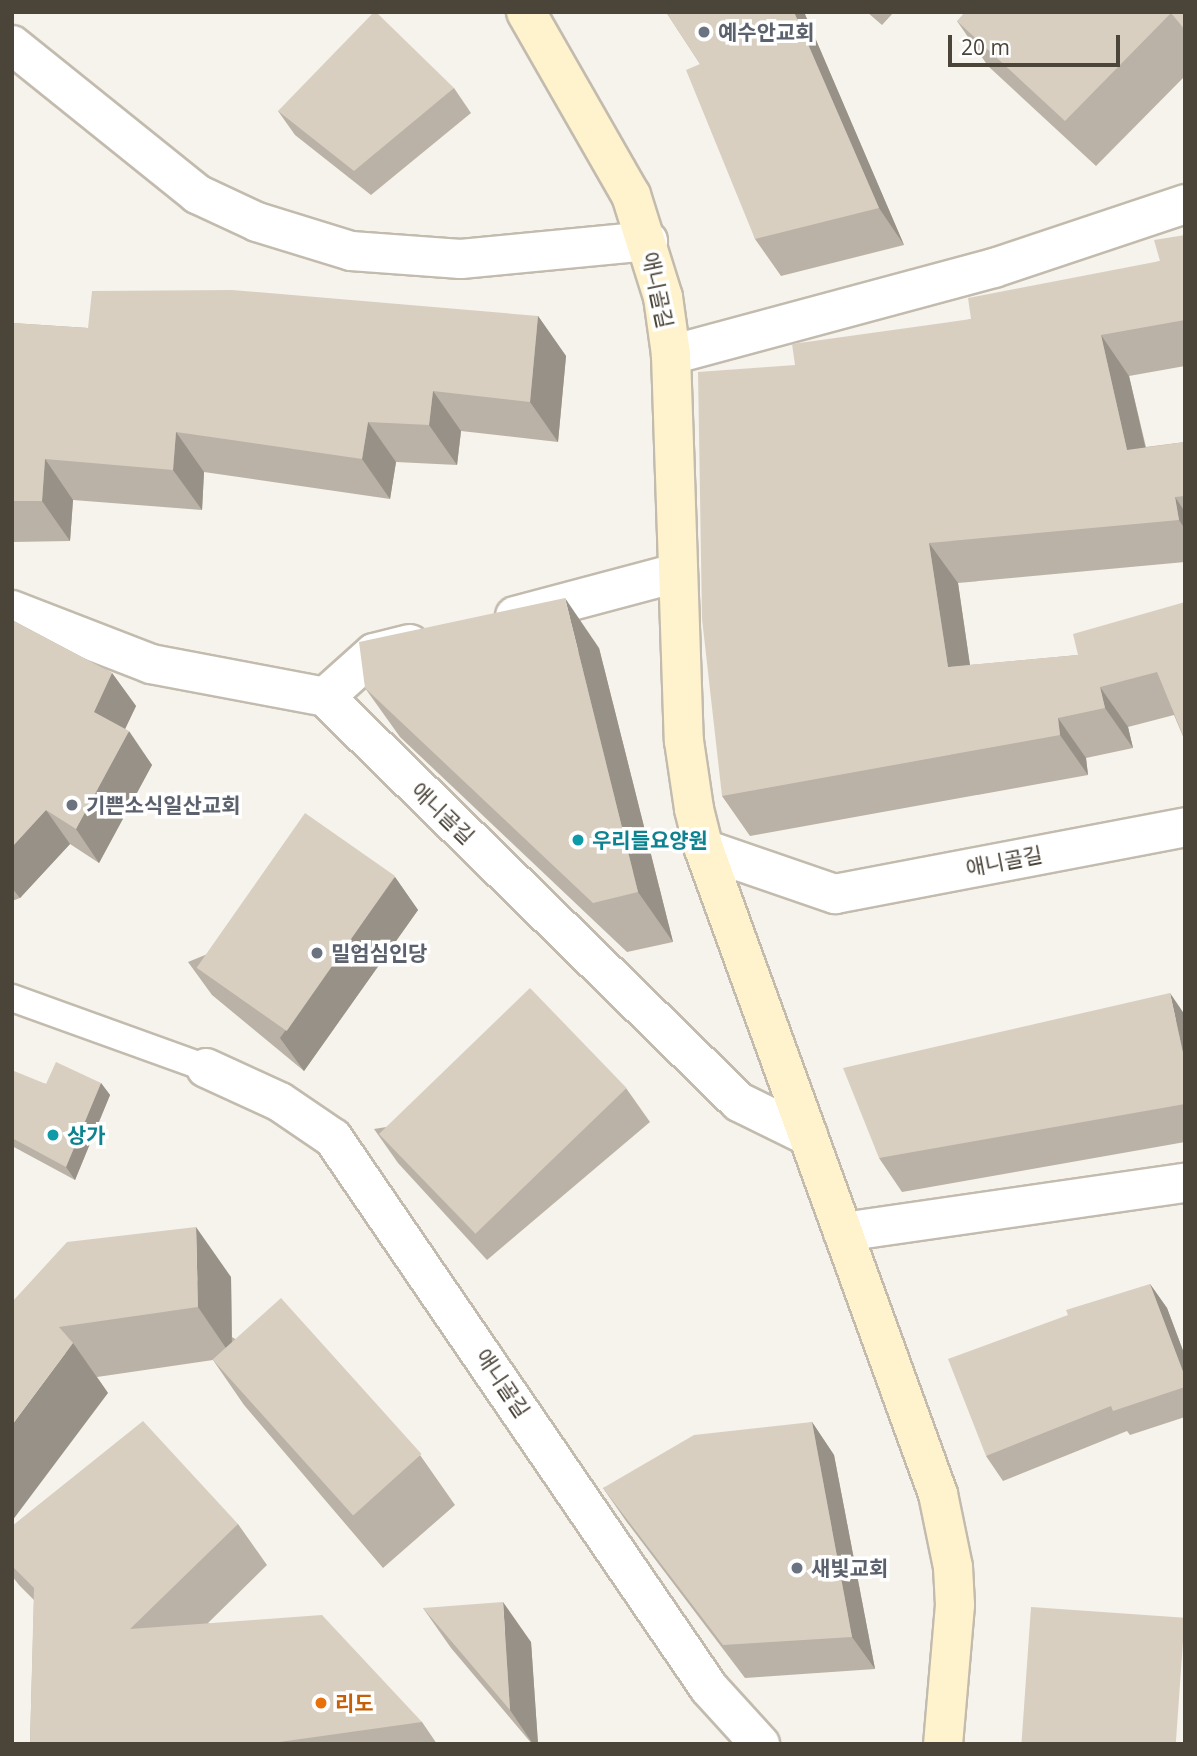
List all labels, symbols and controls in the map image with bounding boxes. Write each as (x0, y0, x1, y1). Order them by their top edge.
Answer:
place label: 예수안교회 (718, 19, 815, 45)
scale bar (952, 21, 1124, 65)
marker: 예수안교회 (696, 24, 712, 40)
text: 20 m (961, 33, 1010, 61)
street label: 애니골길 (638, 250, 678, 330)
street label: 애니골길 (406, 777, 480, 849)
place label: 기쁜소식일산교회 (86, 792, 241, 818)
marker: 기쁜소식일산교회 (64, 797, 80, 813)
place label: 우리들요양원 (592, 827, 708, 853)
marker: 우리들요양원 (570, 832, 586, 848)
street label: 애니골길 (964, 841, 1044, 881)
place label: 밀엄심인당 (331, 940, 428, 966)
marker: 밀엄심인당 (309, 945, 325, 961)
place label: 상가 (67, 1122, 106, 1148)
marker: 상가 (45, 1127, 61, 1143)
street label: 애니골길 (471, 1344, 535, 1422)
place label: 새빛교회 (811, 1555, 888, 1581)
marker: 새빛교회 (789, 1560, 805, 1576)
place label: 리도 (335, 1690, 374, 1716)
marker: 리도 (313, 1695, 329, 1711)

